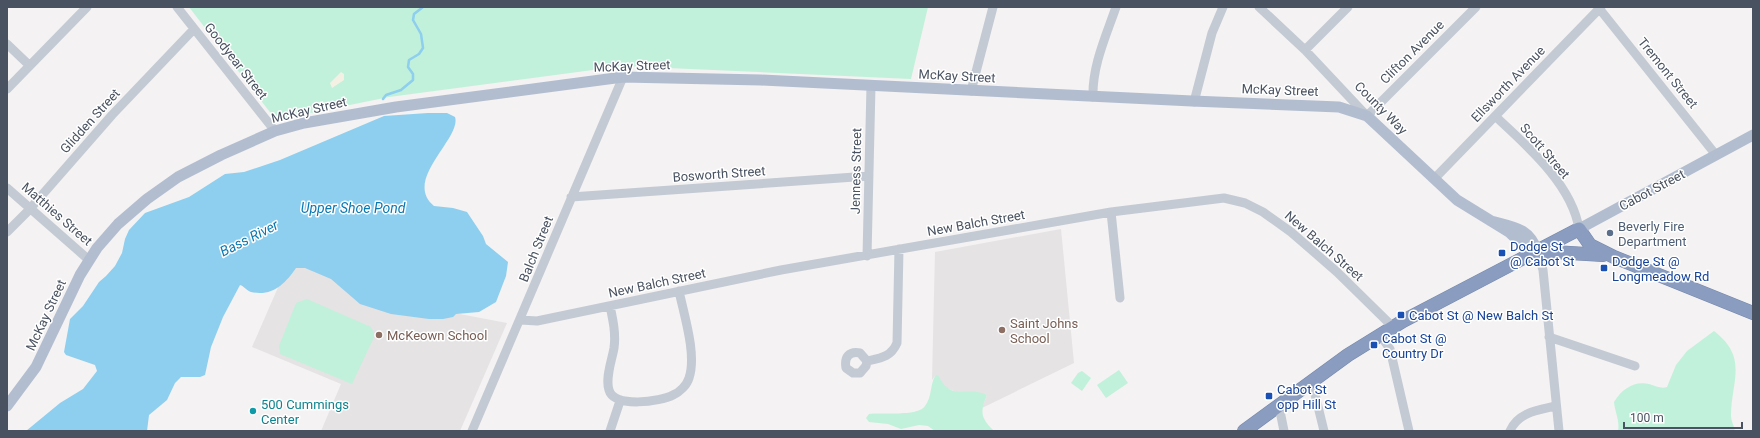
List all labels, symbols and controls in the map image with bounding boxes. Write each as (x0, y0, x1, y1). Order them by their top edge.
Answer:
street label: Clifton Avenue (1377, 17, 1447, 87)
street label: Goodyear Street (201, 20, 271, 102)
street label: Tremont Street (1635, 35, 1701, 111)
street label: Ellsworth Avenue (1468, 43, 1548, 125)
street label: McKay Street (593, 57, 671, 75)
street label: McKay Street (918, 66, 996, 86)
street label: County Way (1352, 79, 1410, 137)
street label: McKay Street (1241, 81, 1319, 99)
street label: Glidden Street (57, 86, 123, 156)
street label: McKay Street (270, 94, 348, 126)
street label: Scott Street (1517, 120, 1573, 182)
street label: Jenness Street (848, 128, 864, 214)
street label: Bosworth Street (672, 163, 766, 185)
street label: Cabot Street (1617, 166, 1687, 214)
street label: Matthies Street (19, 179, 95, 249)
water label: Upper Shoe Pond (301, 200, 406, 216)
street label: New Balch Street (926, 207, 1026, 239)
street label: New Balch Street (1282, 208, 1366, 284)
street label: Balch Street (516, 214, 556, 284)
water label: Bass River (217, 216, 281, 259)
place label: Beverly Fire Department (1618, 219, 1687, 249)
marker: Beverly Fire Department (1605, 228, 1615, 238)
place label: Dodge St @ Cabot St (1510, 239, 1575, 269)
marker: Dodge St @ Cabot St (1497, 248, 1507, 258)
place label: Dodge St @ Longmeadow Rd (1612, 254, 1709, 284)
marker: Dodge St @ Longmeadow Rd (1599, 263, 1609, 273)
street label: New Balch Street (607, 265, 707, 301)
street label: McKay Street (23, 277, 69, 353)
place label: Cabot St @ New Balch St (1409, 308, 1553, 323)
marker: Cabot St @ New Balch St (1396, 310, 1406, 320)
place label: Saint Johns School (1010, 316, 1079, 346)
marker: Saint Johns School (997, 325, 1007, 335)
place label: McKeown School (387, 328, 487, 343)
marker: McKeown School (374, 330, 384, 340)
place label: Cabot St @ Country Dr (1382, 331, 1447, 361)
marker: Cabot St @ Country Dr (1369, 340, 1379, 350)
place label: Cabot St opp Hill St (1277, 382, 1336, 412)
marker: Cabot St opp Hill St (1264, 391, 1274, 401)
place label: 500 Cummings Center (261, 397, 349, 427)
scale bar (1624, 404, 1742, 430)
marker: 500 Cummings Center (248, 406, 258, 416)
text: 100 m (1630, 411, 1664, 425)

